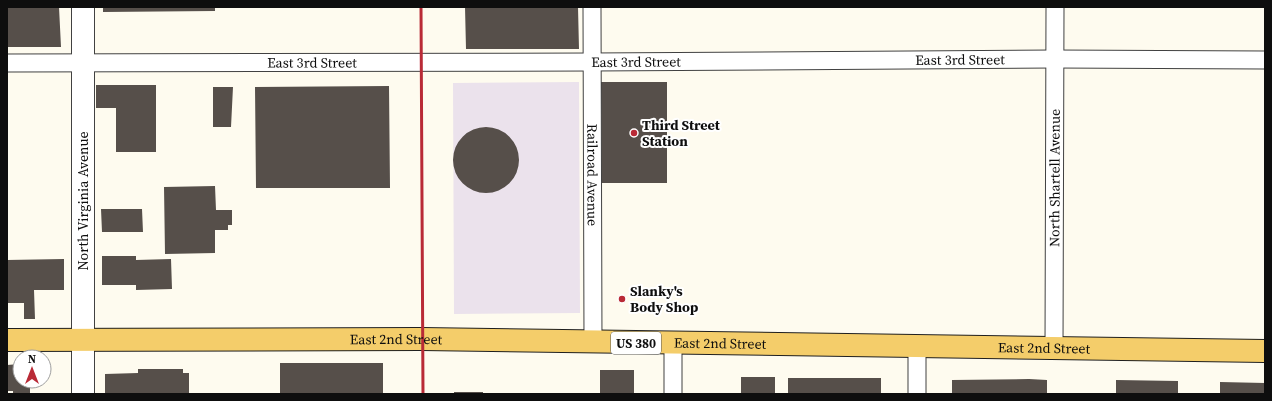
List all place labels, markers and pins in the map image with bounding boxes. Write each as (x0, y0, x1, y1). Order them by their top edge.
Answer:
place label: Third Street Station (642, 115, 721, 151)
marker: Third Street Station (629, 128, 639, 138)
place label: Slanky's Body Shop (630, 281, 699, 317)
marker: Slanky's Body Shop (617, 294, 627, 304)

